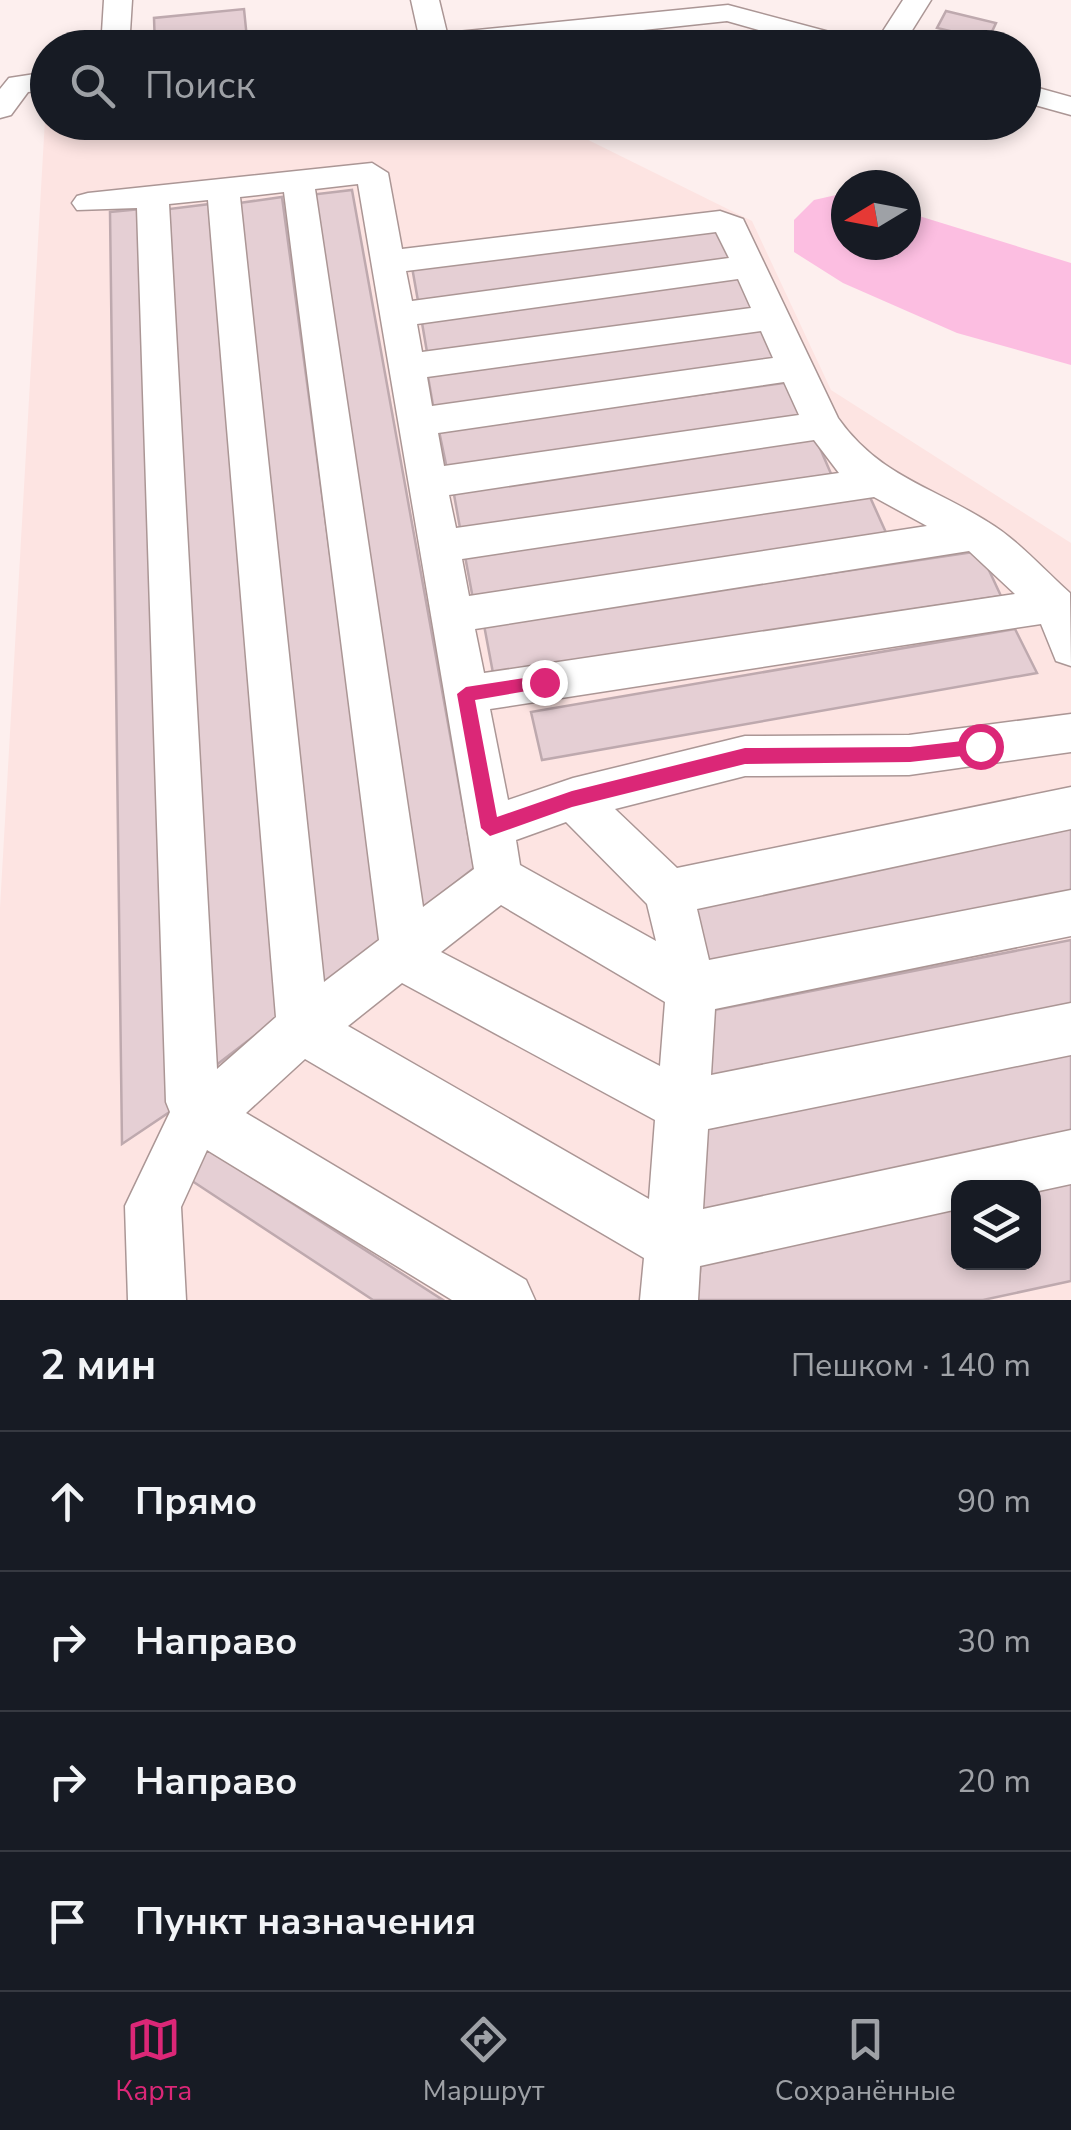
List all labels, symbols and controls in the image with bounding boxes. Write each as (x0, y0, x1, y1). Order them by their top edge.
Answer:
search box (30, 30, 1041, 140)
icon: search (65, 58, 120, 113)
text: Поиск (145, 60, 255, 111)
north arrow (831, 170, 921, 260)
route end (522, 660, 568, 706)
route start (958, 724, 1004, 770)
map controls (951, 1180, 1041, 1270)
button: layers (951, 1180, 1041, 1270)
text: 2 мин (40, 1337, 156, 1394)
text: Пешком · 140 m (791, 1344, 1031, 1387)
icon: ahead (40, 1474, 95, 1529)
text: Прямо (135, 1476, 257, 1527)
text: 90 m (957, 1480, 1031, 1523)
icon: right (40, 1614, 95, 1669)
text: Направо (135, 1616, 297, 1667)
text: 30 m (957, 1620, 1031, 1663)
icon: right (40, 1754, 95, 1809)
text: Направо (135, 1756, 297, 1807)
text: 20 m (957, 1760, 1031, 1803)
icon: arrive (40, 1894, 95, 1949)
text: Пункт назначения (135, 1896, 476, 1947)
tab: Карта (115, 2012, 192, 2110)
tab: Маршрут (423, 2012, 544, 2110)
tab: Сохранённые (775, 2012, 956, 2110)

